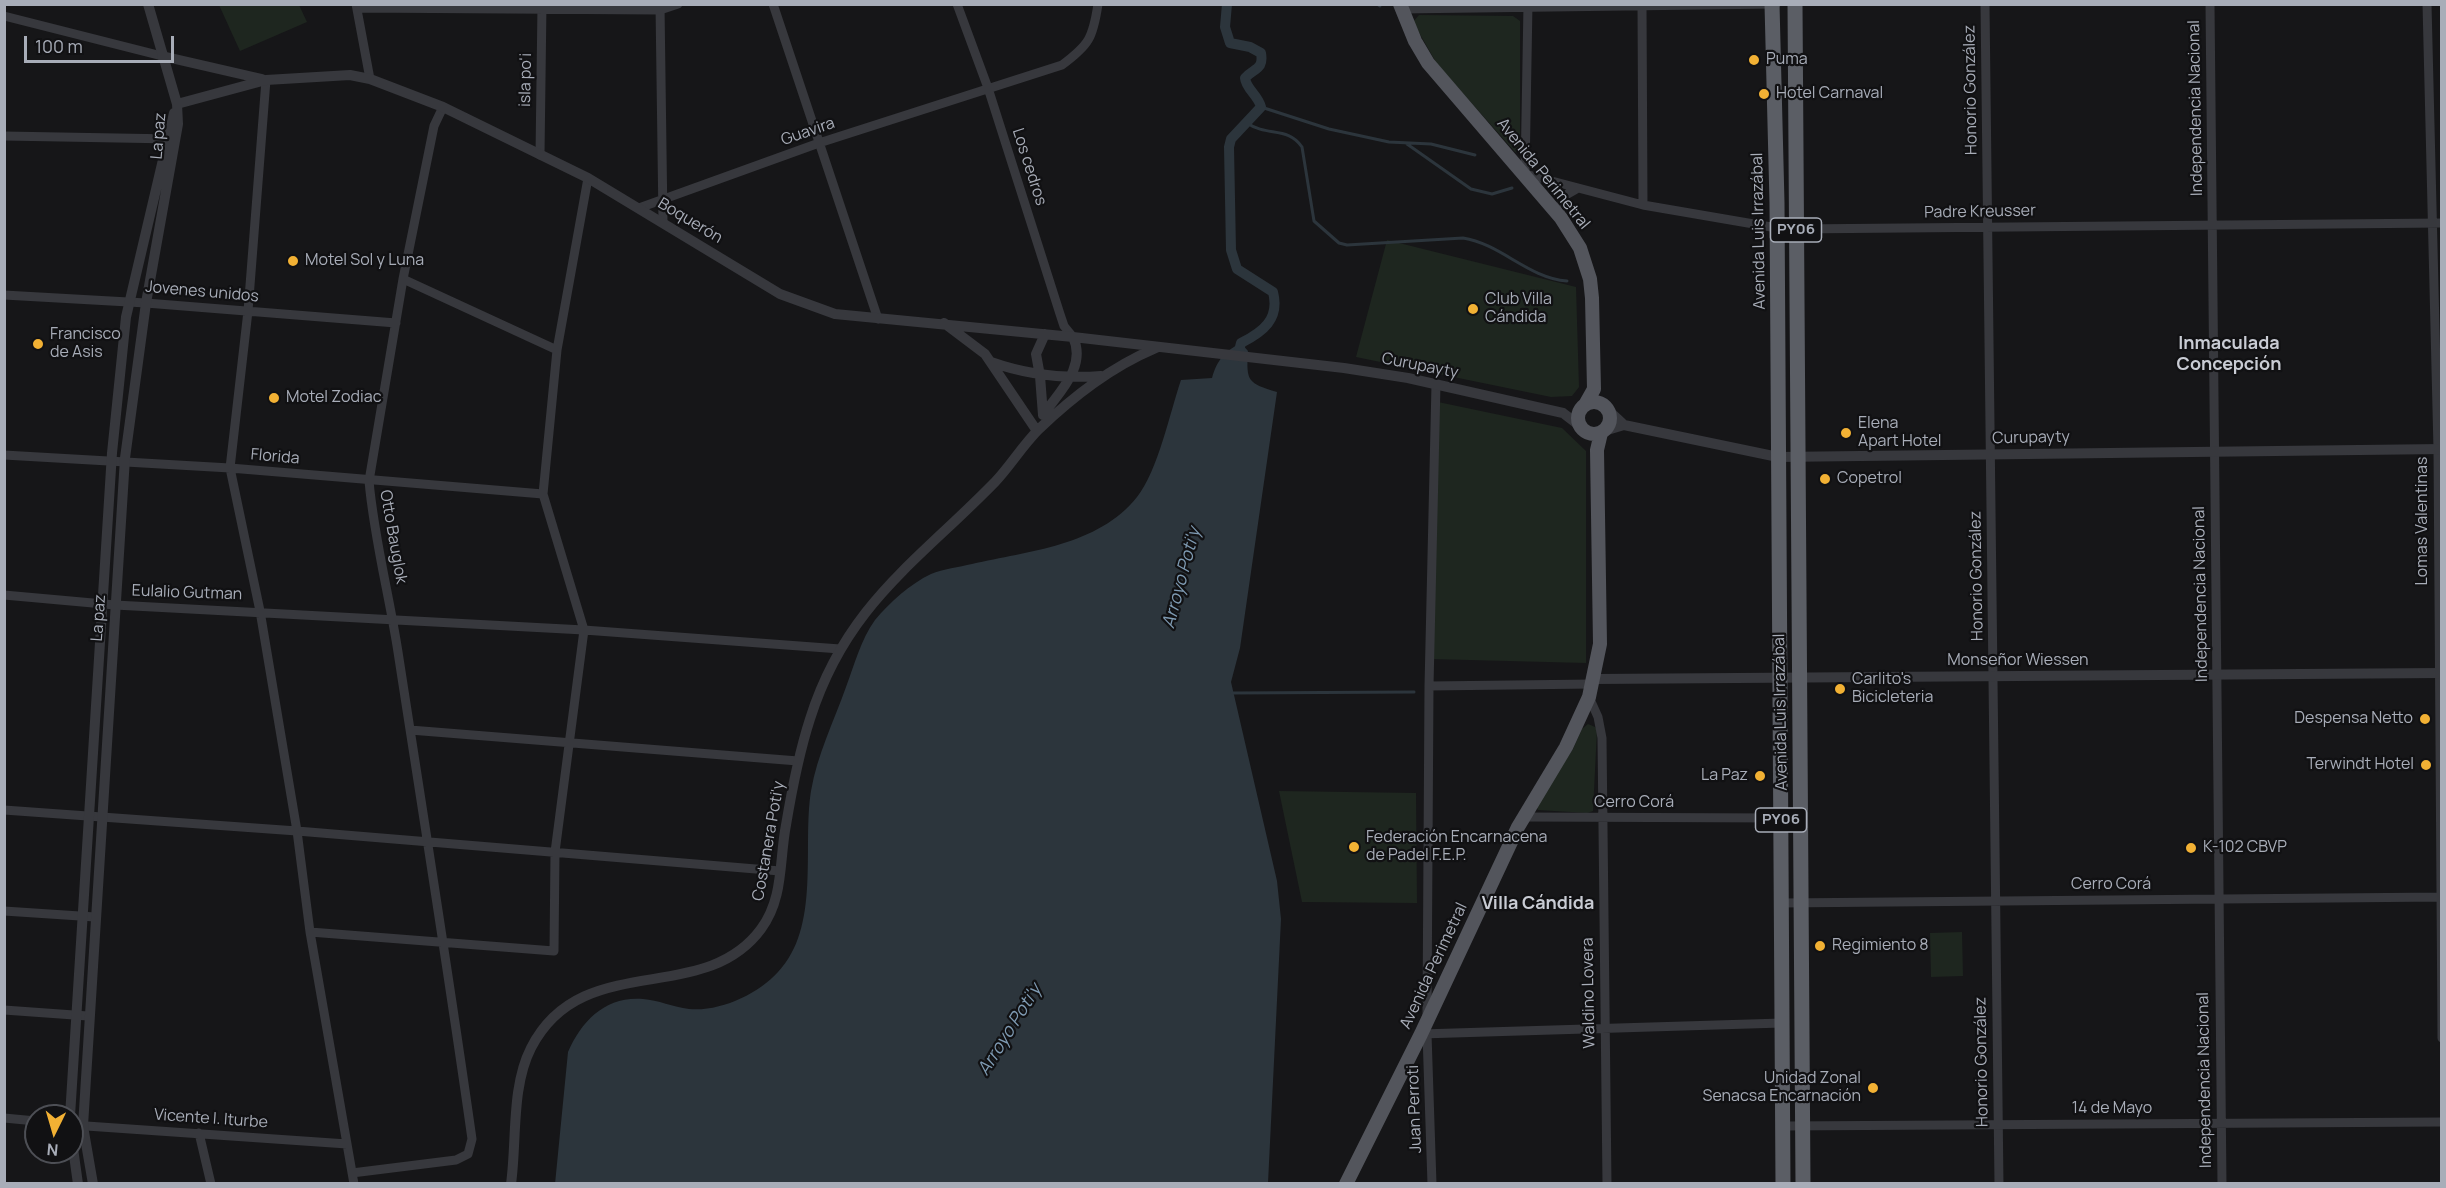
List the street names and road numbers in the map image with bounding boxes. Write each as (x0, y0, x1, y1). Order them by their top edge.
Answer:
street label: Independencia Nacional (2185, 20, 2207, 196)
street label: Honorio González (1960, 25, 1982, 155)
street label: isla po'i (516, 53, 536, 107)
street label: La paz (147, 112, 171, 160)
street label: Guavira (779, 114, 837, 150)
street label: Avenida Perimetral (1492, 115, 1594, 233)
street label: Los cedros (1008, 126, 1050, 208)
street label: Avenida Luis Irrazábal (1748, 152, 1770, 310)
street label: Boquerón (654, 194, 726, 248)
street label: Padre Kreusser (1924, 201, 2036, 223)
road number: PY06 (1770, 218, 1822, 242)
street label: Jovenes unidos (144, 277, 260, 307)
street label: Curupayty (1380, 349, 1460, 383)
street label: Curupayty (1992, 428, 2070, 448)
street label: Florida (250, 445, 300, 469)
street label: Lomas Valentinas (2413, 457, 2433, 585)
street label: Otto Bauglok (375, 489, 411, 585)
street label: Independencia Nacional (2190, 506, 2212, 682)
street label: Honorio González (1966, 511, 1988, 641)
street label: Eulalio Gutman (131, 581, 243, 605)
street label: La paz (88, 594, 110, 642)
street label: Avenida Luis Irrazábal (1770, 633, 1792, 791)
street label: Monseñor Wiessen (1947, 651, 2089, 671)
street label: Costanera Poti'y (749, 780, 789, 902)
street label: Cerro Corá (1594, 793, 1674, 813)
road number: PY06 (1756, 808, 1806, 832)
street label: Cerro Corá (2071, 875, 2151, 895)
street label: Avenida Perimetral (1396, 900, 1472, 1032)
street label: Waldino Lovera (1578, 937, 1600, 1049)
street label: Independencia Nacional (2194, 992, 2216, 1168)
street label: Honorio González (1971, 997, 1993, 1127)
street label: Juan Perroti (1404, 1064, 1426, 1154)
street label: 14 de Mayo (2072, 1099, 2152, 1119)
street label: Vicente I. Iturbe (153, 1105, 269, 1133)

